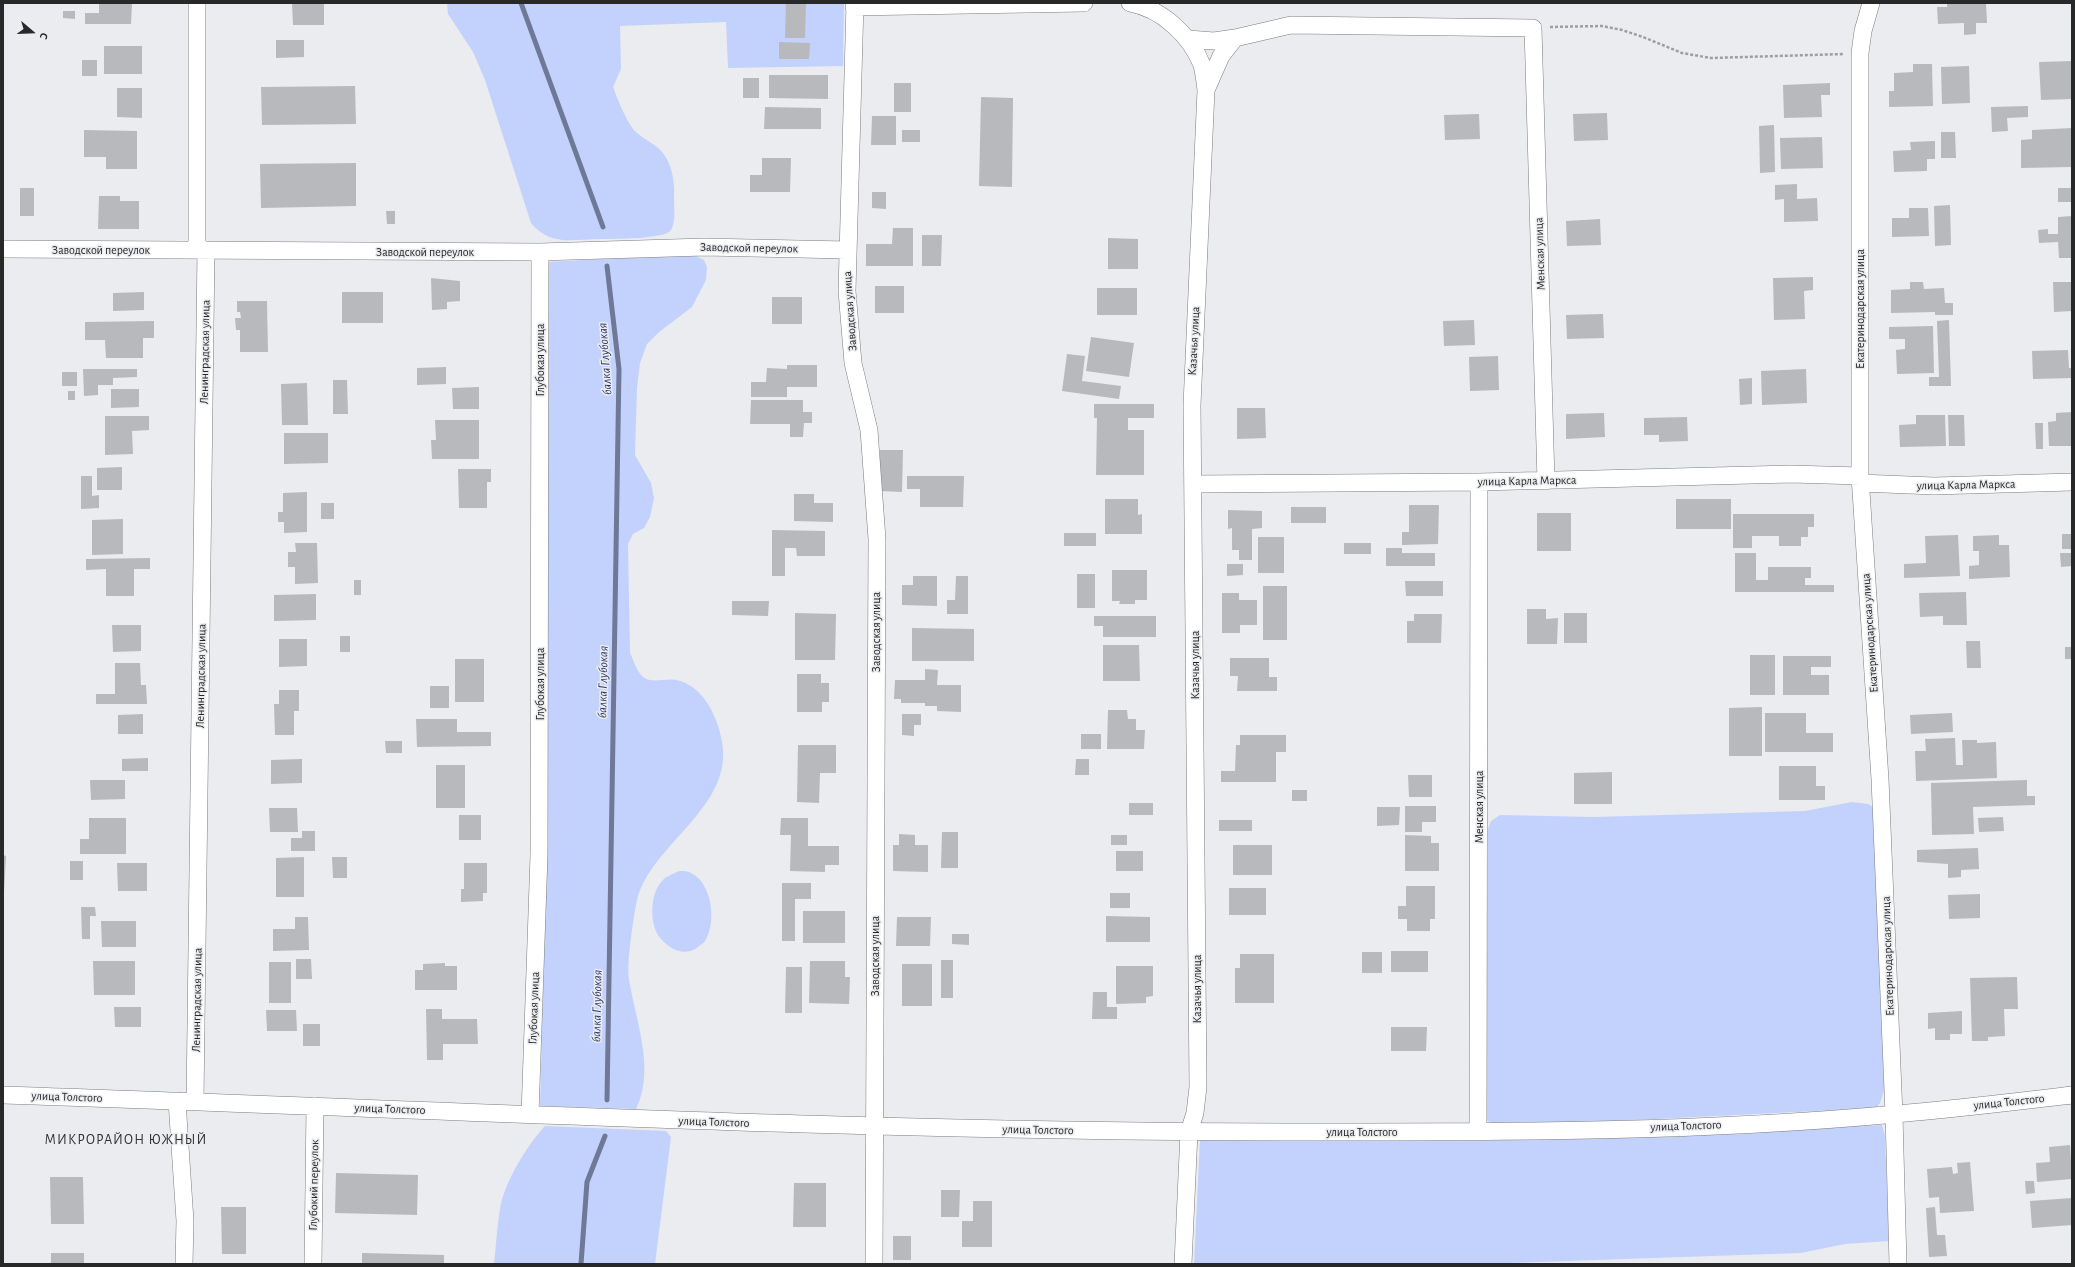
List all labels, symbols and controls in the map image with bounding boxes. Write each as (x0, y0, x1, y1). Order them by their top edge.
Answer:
north arrow (12, 12, 52, 52)
text: С (38, 31, 50, 41)
street label: Менская улица (1532, 217, 1548, 291)
street label: Заводской переулок (700, 240, 798, 256)
street label: Заводской переулок (52, 243, 150, 257)
street label: Заводской переулок (376, 245, 474, 259)
street label: Екатеринодарская улица (1853, 249, 1867, 369)
street label: Заводская улица (840, 270, 860, 352)
street label: Ленинградская улица (197, 300, 213, 404)
street label: Казачья улица (1185, 306, 1203, 376)
water label: балка Глубокая (595, 322, 615, 396)
street label: Глубокая улица (533, 324, 547, 396)
street label: улица Карла Маркса (1478, 473, 1576, 489)
street label: улица Карла Маркса (1917, 477, 2015, 493)
street label: Екатеринодарская улица (1859, 573, 1881, 693)
street label: Заводская улица (869, 592, 883, 672)
street label: Ленинградская улица (193, 624, 209, 728)
street label: Казачья улица (1188, 630, 1202, 700)
water label: балка Глубокая (595, 646, 611, 718)
street label: Глубокая улица (533, 648, 547, 720)
street label: Менская улица (1472, 770, 1486, 844)
street label: Екатеринодарская улица (1879, 896, 1897, 1016)
street label: Заводская улица (868, 916, 882, 996)
street label: Ленинградская улица (189, 948, 205, 1052)
street label: Казачья улица (1190, 954, 1204, 1024)
water label: балка Глубокая (589, 970, 605, 1042)
street label: Глубокая улица (526, 971, 542, 1045)
street label: улица Толстого (31, 1089, 103, 1105)
street label: улица Толстого (1973, 1091, 2045, 1113)
street label: улица Толстого (354, 1101, 426, 1117)
street label: улица Толстого (678, 1114, 750, 1130)
street label: улица Толстого (1650, 1118, 1722, 1134)
street label: улица Толстого (1002, 1122, 1074, 1138)
street label: улица Толстого (1326, 1125, 1398, 1139)
district label: МИКРОРАЙОН ЮЖНЫЙ (45, 1132, 207, 1148)
street label: Глубокий переулок (306, 1139, 322, 1231)

